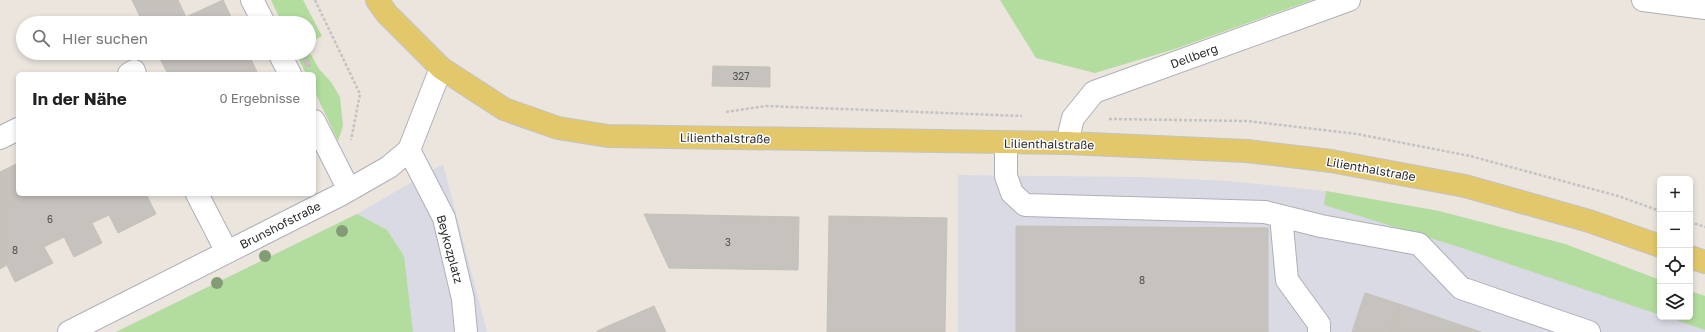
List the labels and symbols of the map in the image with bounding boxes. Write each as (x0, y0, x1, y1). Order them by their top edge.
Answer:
street label: Dellberg (1168, 41, 1220, 71)
house number: 327 (733, 70, 749, 82)
street label: Lilienthalstraße (680, 130, 770, 146)
street label: Lilienthalstraße (1004, 136, 1094, 152)
street label: Lilienthalstraße (1325, 154, 1417, 184)
street label: Brunshofstraße (237, 198, 323, 252)
house number: 6 (47, 213, 53, 225)
street label: Beykozplatz (434, 213, 466, 285)
house number: 3 (725, 236, 731, 248)
house number: 8 (12, 244, 18, 256)
house number: 8 (1139, 274, 1145, 286)

